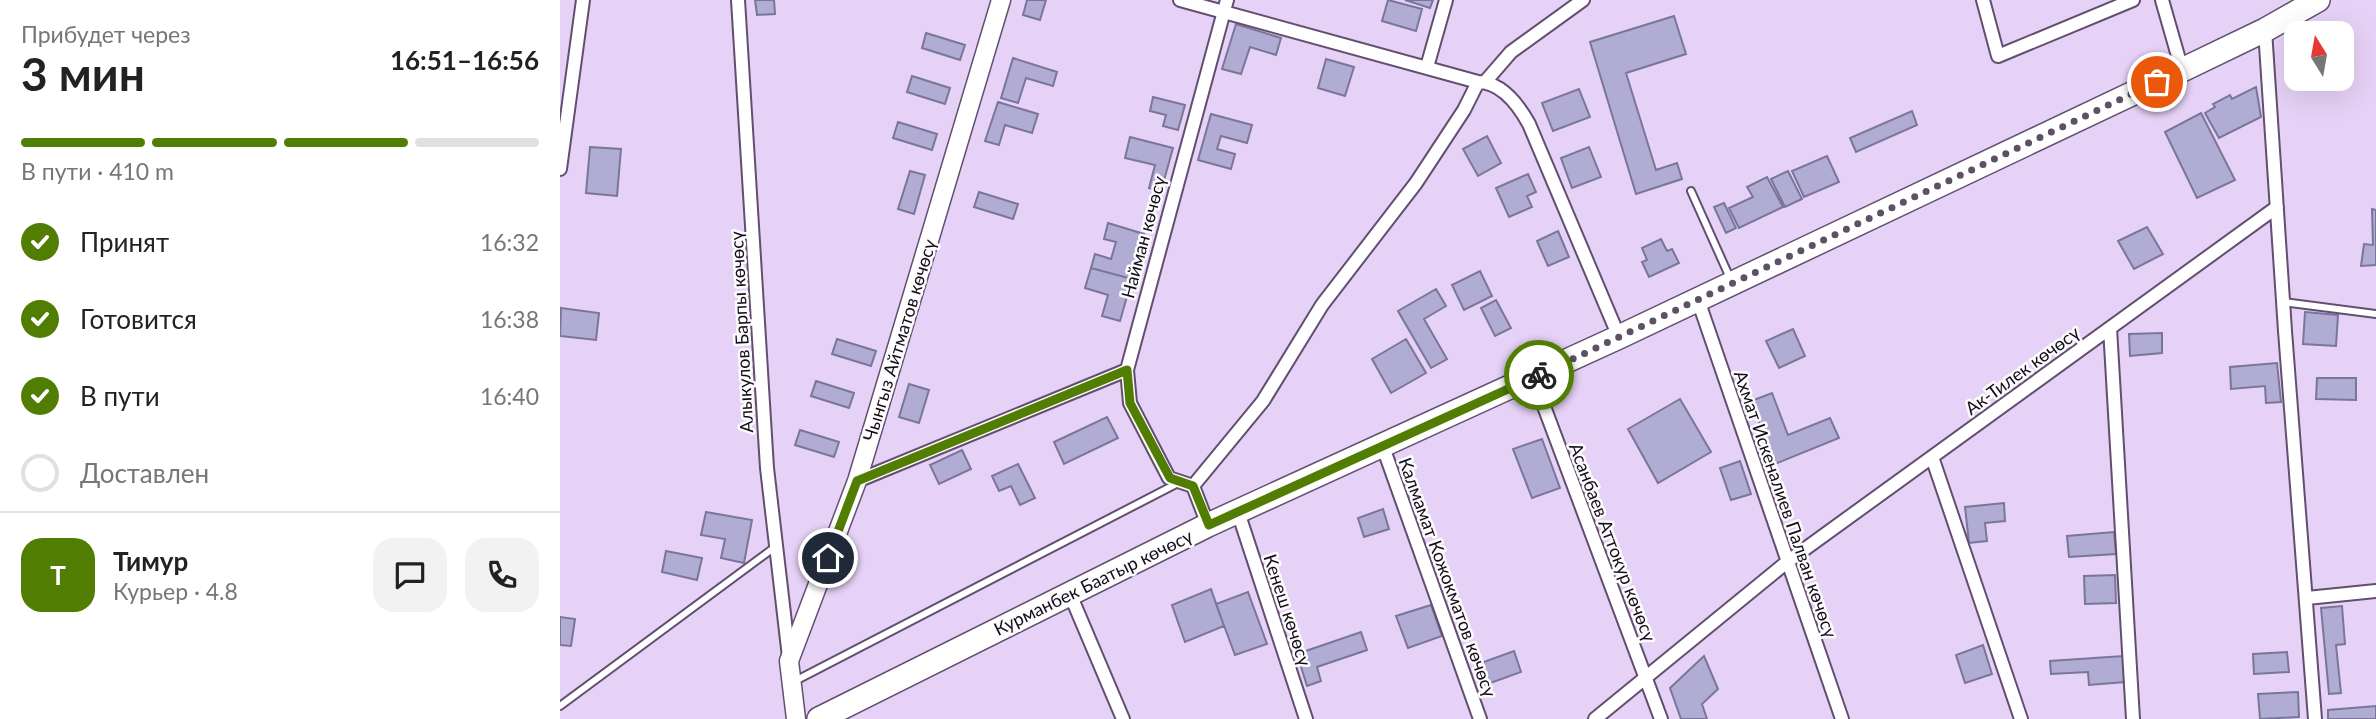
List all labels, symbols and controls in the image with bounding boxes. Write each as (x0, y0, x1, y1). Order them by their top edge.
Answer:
text: Прибудет через (21, 20, 191, 48)
north arrow (2284, 21, 2354, 91)
map controls (2284, 21, 2354, 91)
text: 16:51–16:56 (390, 44, 539, 76)
text: 3 мин (21, 46, 145, 101)
pin (2127, 52, 2187, 112)
icon: bag (2138, 63, 2176, 101)
text: В пути · 410 m (21, 157, 174, 185)
street label: Найман көчөсү (1116, 173, 1170, 301)
icon: check (21, 223, 59, 261)
text: Принят (80, 226, 169, 258)
text: 16:32 (480, 228, 539, 256)
street label: Алыкулов Барпы көчөсү (725, 230, 757, 434)
street label: Чынгыз Айтматов көчөсү (858, 236, 940, 444)
icon: check (21, 300, 59, 338)
text: Готовится (80, 303, 197, 335)
text: 16:38 (480, 305, 539, 333)
street label: Ак-Тилек көчөсү (1960, 321, 2084, 419)
courier (1504, 340, 1574, 410)
icon: bike (1520, 356, 1558, 394)
street label: Ахмат Искеналиев Палван көчөсү (1730, 367, 1842, 641)
icon: check (21, 377, 59, 415)
text: В пути (80, 380, 160, 412)
text: 16:40 (480, 382, 539, 410)
street label: Асанбаев Аттокур көчөсү (1565, 440, 1661, 645)
street label: Калмамат Кожокматов көчөсү (1394, 454, 1502, 700)
text: Доставлен (80, 457, 209, 489)
street label: Курманбек Баатыр көчөсү (990, 524, 1197, 640)
pin (798, 528, 858, 588)
button: chat (373, 538, 447, 612)
button: phone (465, 538, 539, 612)
icon: home (809, 539, 847, 577)
text: Тимур (113, 545, 188, 577)
street label: Кенеш көчөсү (1260, 551, 1317, 669)
text: Т (50, 559, 66, 591)
text: Курьер · 4.8 (113, 577, 238, 605)

